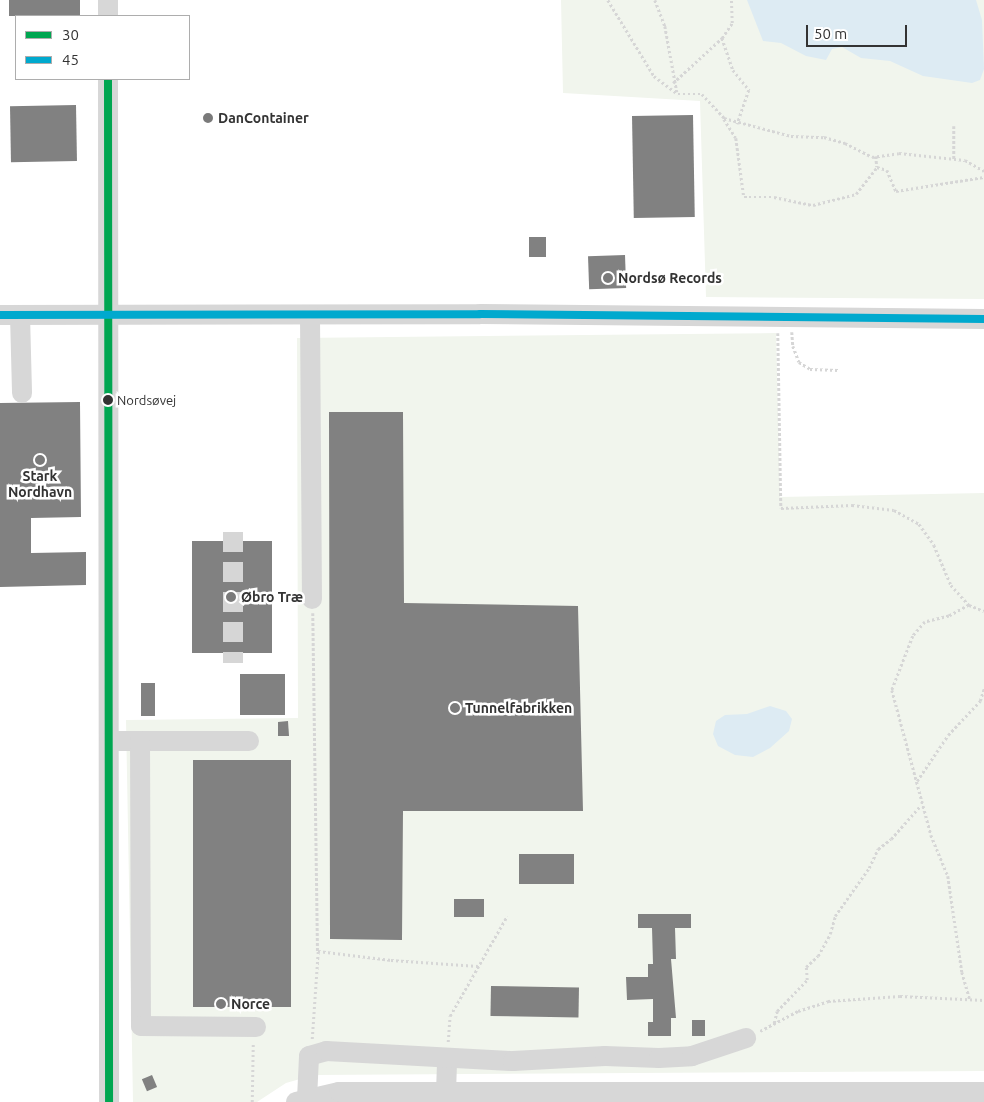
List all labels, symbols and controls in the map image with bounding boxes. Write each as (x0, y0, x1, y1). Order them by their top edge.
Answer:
legend (15, 15, 190, 80)
scale bar (809, 15, 910, 47)
text: 50 m (814, 25, 847, 42)
text: 30 (62, 26, 79, 43)
text: 45 (62, 51, 79, 68)
place label: DanContainer (218, 110, 309, 126)
marker: DanContainer (202, 112, 214, 124)
place label: Nordsø Records (618, 270, 722, 286)
marker: Nordsø Records (602, 272, 614, 284)
place label: Nordsøvej (117, 392, 176, 408)
marker: Nordsøvej (103, 395, 113, 405)
marker: Stark Nordhavn (34, 454, 46, 466)
place label: Stark Nordhavn (8, 468, 72, 501)
place label: Øbro Træ (241, 589, 303, 605)
marker: Øbro Træ (225, 591, 237, 603)
place label: Tunnelfabrikken (465, 700, 572, 716)
marker: Tunnelfabrikken (449, 702, 461, 714)
place label: Norce (231, 996, 270, 1012)
marker: Norce (215, 998, 227, 1010)

